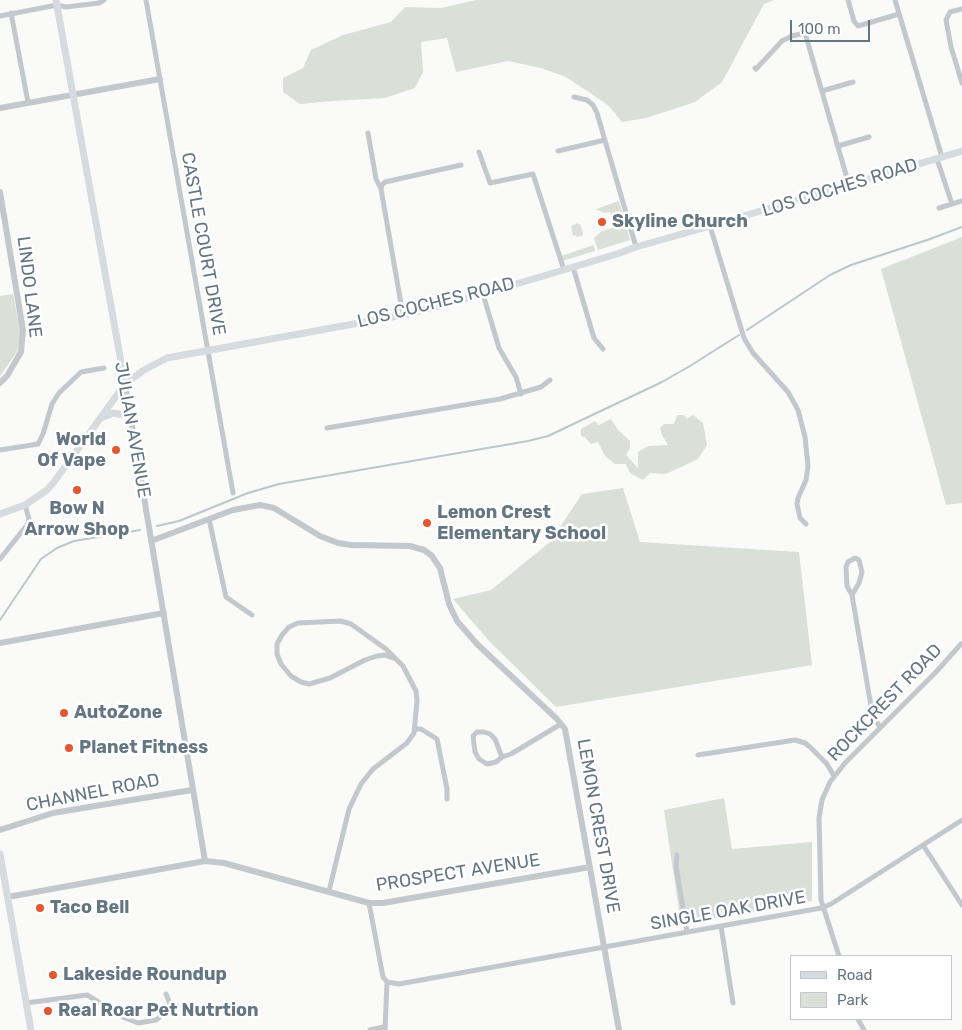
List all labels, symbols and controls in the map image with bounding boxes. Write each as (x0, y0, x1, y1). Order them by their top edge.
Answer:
scale bar (792, 10, 872, 42)
text: 100 m (798, 20, 840, 38)
street label: CASTLE COURT DRIVE (176, 151, 230, 337)
street label: LOS COCHES ROAD (760, 154, 920, 222)
place label: Skyline Church (612, 211, 748, 233)
marker: Skyline Church (596, 216, 608, 228)
street label: LINDO LANE (12, 235, 46, 339)
street label: LOS COCHES ROAD (355, 273, 517, 333)
street label: JULIAN AVENUE (109, 360, 155, 500)
place label: World Of Vape (37, 429, 106, 472)
marker: World Of Vape (110, 444, 122, 456)
marker: Bow N Arrow Shop (71, 484, 83, 496)
place label: Bow N Arrow Shop (25, 498, 129, 540)
place label: Lemon Crest Elementary School (437, 502, 606, 544)
marker: Lemon Crest Elementary School (421, 517, 433, 529)
street label: ROCKCREST ROAD (823, 640, 947, 766)
place label: AutoZone (74, 702, 162, 724)
marker: AutoZone (58, 707, 70, 719)
place label: Planet Fitness (79, 737, 208, 759)
street label: LEMON CREST DRIVE (572, 737, 624, 915)
marker: Planet Fitness (63, 742, 75, 754)
street label: CHANNEL ROAD (24, 769, 162, 817)
street label: PROSPECT AVENUE (374, 849, 542, 897)
street label: SINGLE OAK DRIVE (649, 887, 807, 935)
place label: Taco Bell (50, 897, 129, 919)
marker: Taco Bell (34, 902, 46, 914)
legend (790, 955, 952, 1020)
place label: Lakeside Roundup (63, 964, 227, 986)
text: Road (837, 966, 873, 984)
marker: Lakeside Roundup (47, 969, 59, 981)
text: Park (837, 991, 868, 1009)
place label: Real Roar Pet Nutrtion (58, 1000, 259, 1022)
marker: Real Roar Pet Nutrtion (42, 1005, 54, 1017)

